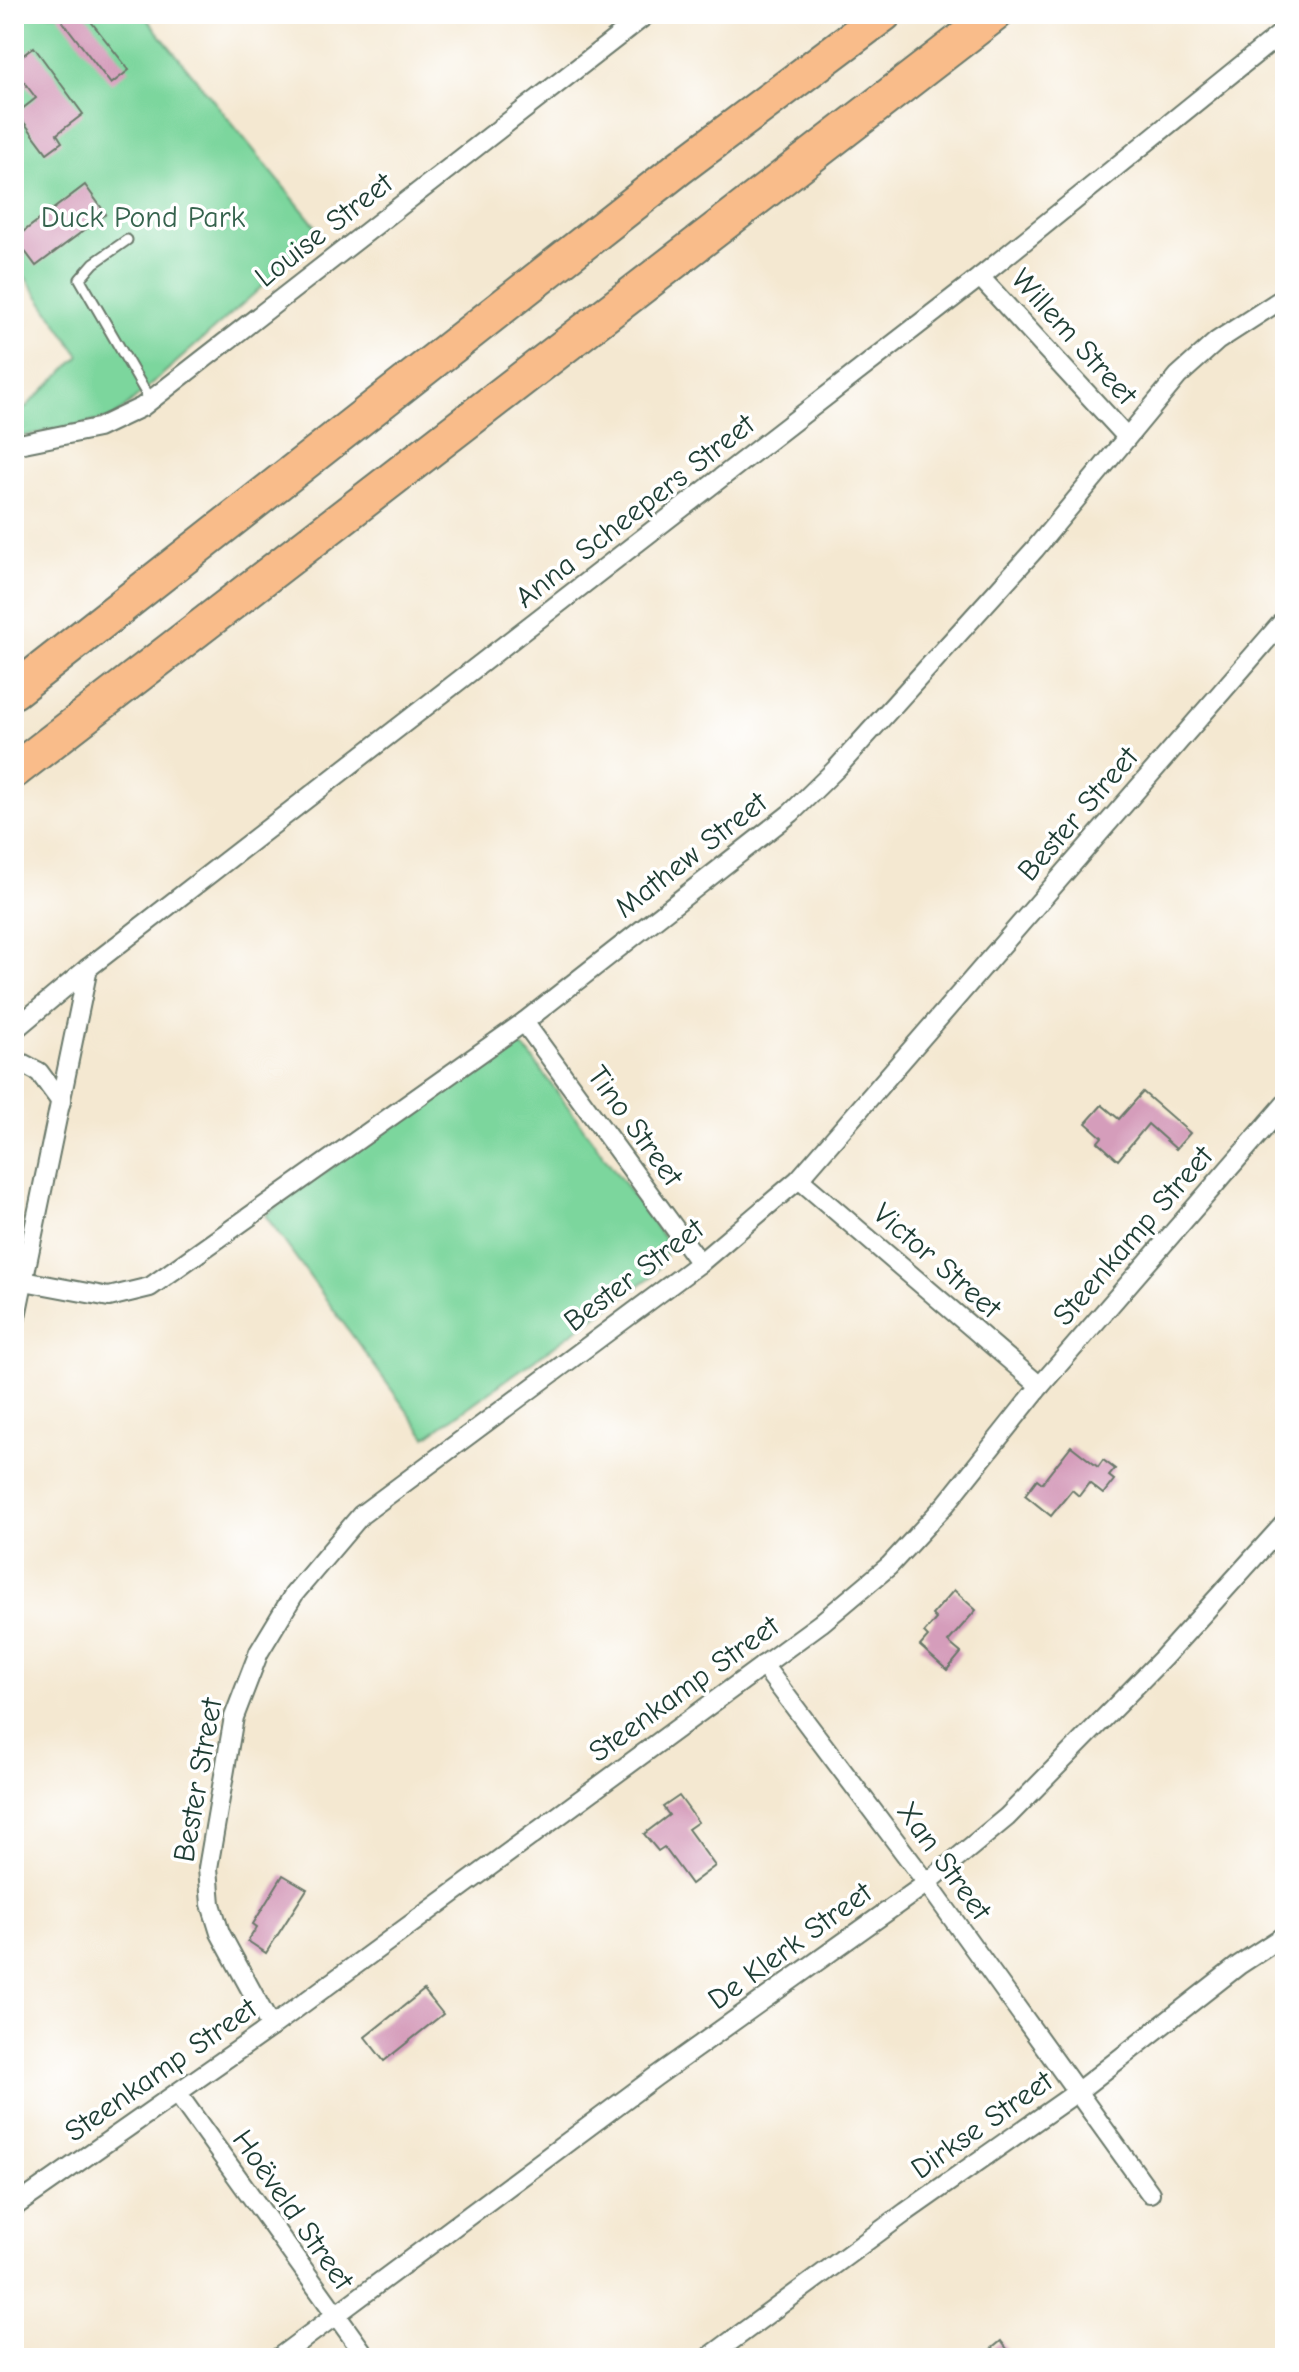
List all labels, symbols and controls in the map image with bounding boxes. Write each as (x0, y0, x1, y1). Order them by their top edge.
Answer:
street label: Louise Street (248, 165, 401, 295)
park label: Duck Pond Park (41, 200, 246, 235)
street label: Willem Street (1004, 262, 1145, 413)
street label: Anna Scheepers Street (508, 406, 763, 615)
street label: Bester Street (1010, 739, 1147, 888)
street label: Mathew Street (608, 784, 775, 925)
street label: Tino Street (580, 1059, 691, 1194)
street label: Steenkamp Street (1046, 1138, 1221, 1333)
street label: Victor Street (866, 1196, 1009, 1327)
street label: Bester Street (557, 1210, 712, 1339)
street label: Steenkamp Street (582, 1608, 787, 1770)
street label: Bester Street (166, 1694, 230, 1865)
street label: Xan Street (889, 1795, 999, 1928)
street label: De Klerk Street (701, 1874, 880, 2017)
street label: Steenkamp Street (58, 1990, 265, 2149)
street label: Dirkse Street (905, 2063, 1061, 2187)
street label: Hoëveld Street (225, 2123, 362, 2298)

